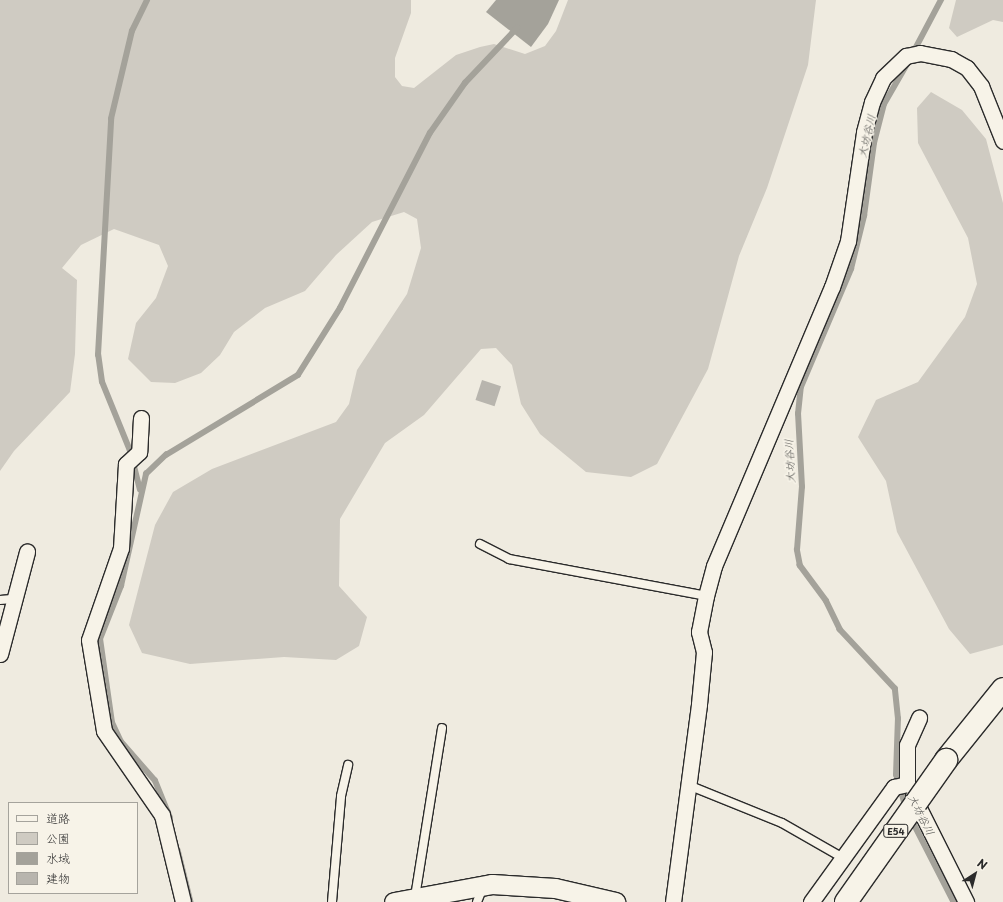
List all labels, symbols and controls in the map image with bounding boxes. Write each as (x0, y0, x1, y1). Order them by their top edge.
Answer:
water label: 大坊谷川 (856, 113, 878, 159)
water label: 大坊谷川 (782, 439, 798, 483)
water label: 大坊谷川 (905, 792, 937, 838)
legend (8, 802, 138, 894)
text: 道路 (46, 809, 70, 827)
road number: E54 (883, 824, 909, 838)
text: 公園 (46, 829, 70, 847)
text: 水域 (46, 849, 70, 867)
north arrow (955, 854, 995, 894)
text: N (974, 854, 991, 873)
text: 建物 (46, 869, 70, 887)

